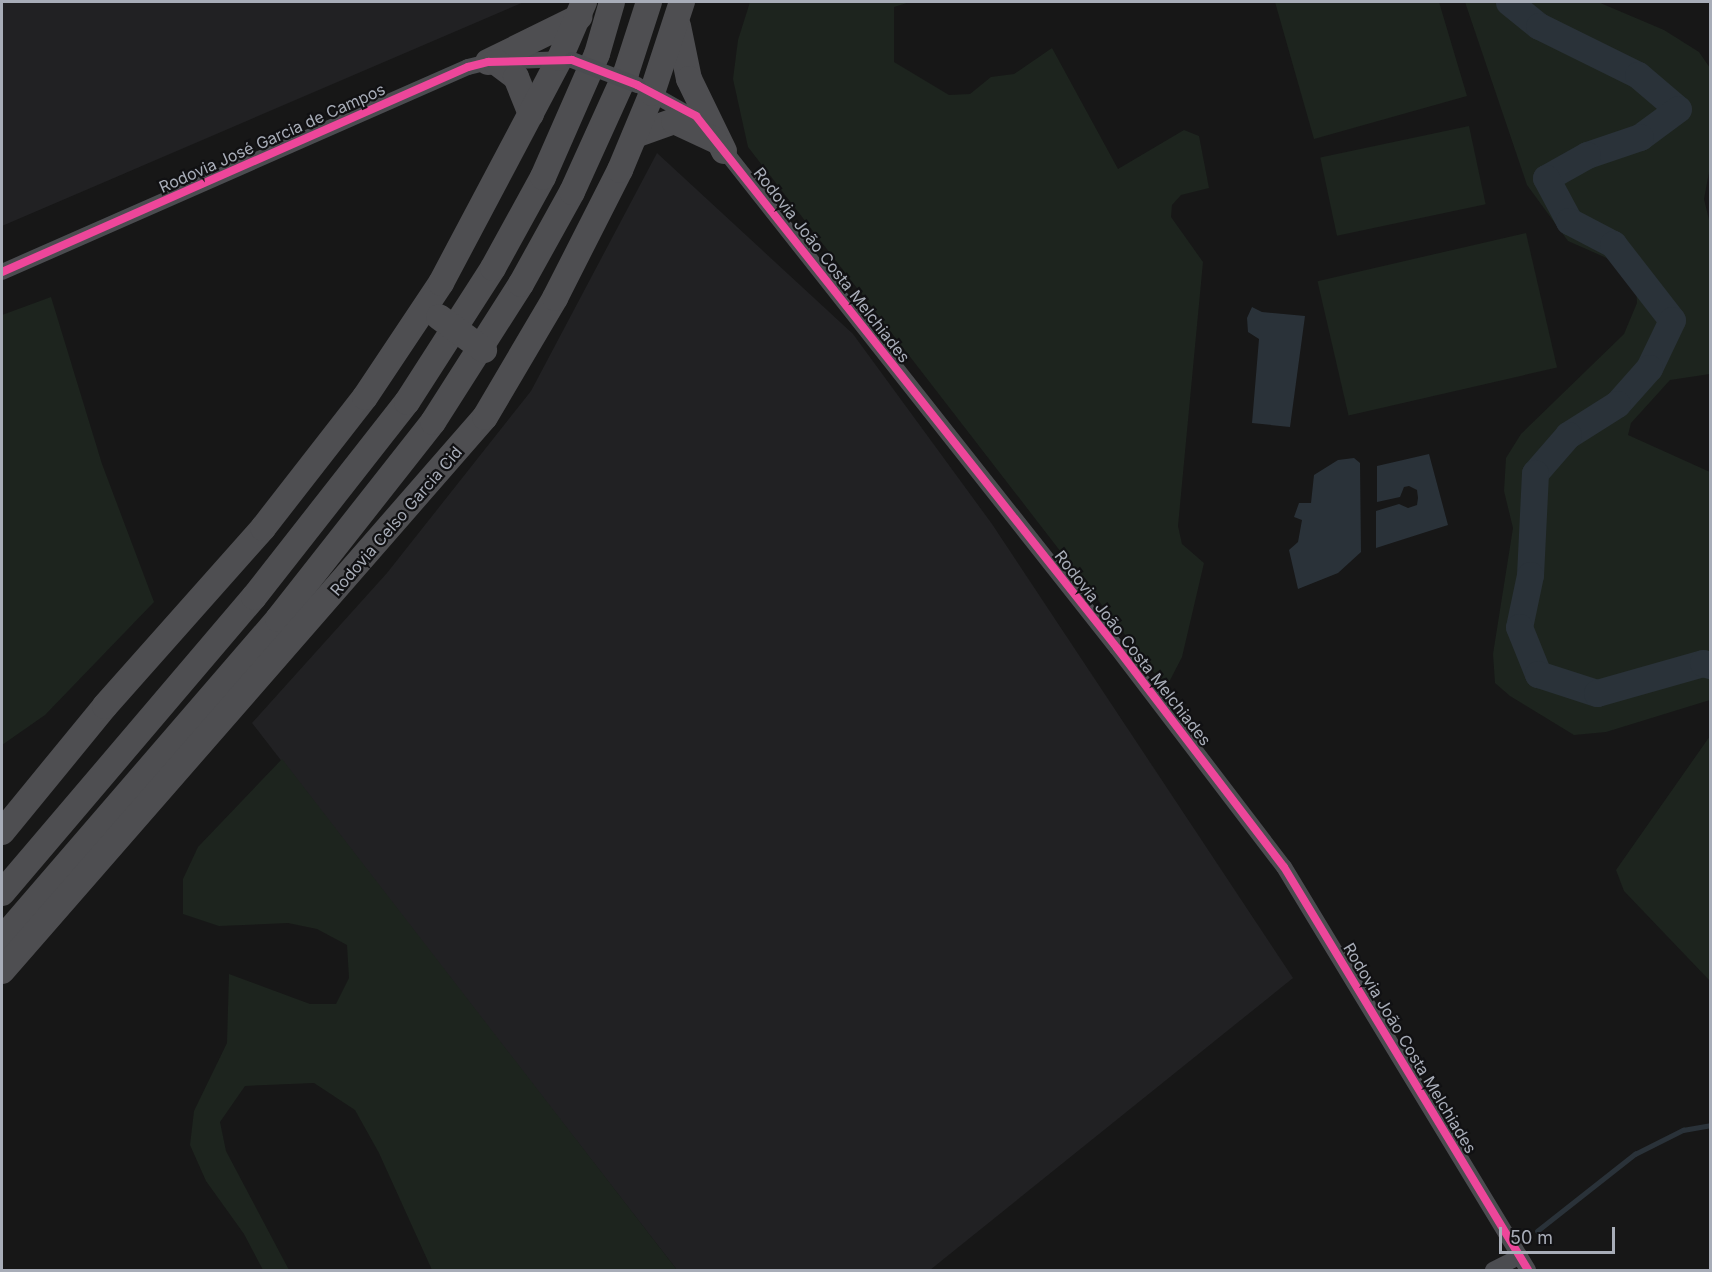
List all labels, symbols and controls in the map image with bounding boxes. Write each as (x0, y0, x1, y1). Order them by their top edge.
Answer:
street label: Rodovia José Garcia de Campos (156, 79, 388, 197)
street label: Rodovia João Costa Melchiades (750, 164, 914, 366)
street label: Rodovia Celso Garcia Cid (326, 443, 466, 599)
street label: Rodovia João Costa Melchiades (1051, 547, 1215, 749)
street label: Rodovia João Costa Melchiades (1339, 939, 1481, 1157)
scale bar (1502, 1215, 1618, 1253)
text: 50 m (1510, 1227, 1553, 1248)

